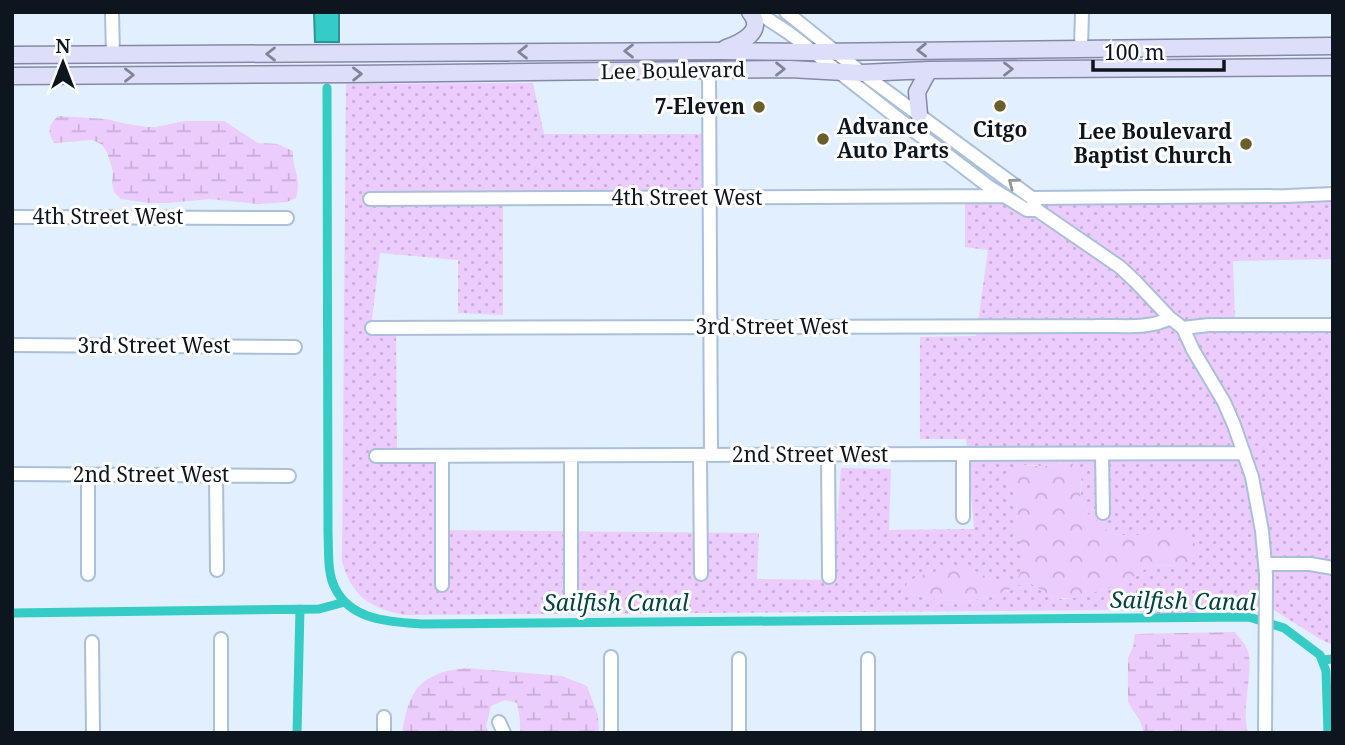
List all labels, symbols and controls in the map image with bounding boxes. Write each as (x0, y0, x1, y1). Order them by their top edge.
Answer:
north arrow (28, 28, 98, 98)
scale bar (1093, 28, 1224, 72)
text: N (56, 33, 71, 59)
text: 100 m (1104, 38, 1165, 66)
one-way arrow (624, 43, 634, 59)
one-way arrow (916, 43, 927, 58)
one-way arrow (517, 44, 527, 60)
one-way arrow (265, 46, 275, 62)
street label: Lee Boulevard (600, 55, 746, 85)
one-way arrow (1003, 61, 1013, 77)
one-way arrow (775, 62, 786, 77)
one-way arrow (352, 66, 363, 82)
one-way arrow (124, 68, 135, 83)
place label: 7-Eleven (655, 92, 745, 120)
marker: Citgo (992, 98, 1008, 114)
marker: 7-Eleven (751, 99, 767, 115)
place label: Advance Auto Parts (837, 112, 949, 164)
place label: Citgo (973, 115, 1027, 143)
place label: Lee Boulevard Baptist Church (1074, 117, 1232, 169)
marker: Advance Auto Parts (815, 131, 831, 147)
marker: Lee Boulevard Baptist Church (1238, 136, 1254, 152)
one-way arrow (1008, 178, 1021, 191)
street label: 4th Street West (612, 183, 762, 211)
street label: 4th Street West (33, 202, 183, 230)
street label: 3rd Street West (696, 312, 848, 340)
street label: 3rd Street West (78, 331, 230, 359)
street label: 2nd Street West (732, 440, 888, 468)
street label: 2nd Street West (73, 460, 229, 488)
water label: Sailfish Canal (1110, 583, 1256, 617)
water label: Sailfish Canal (543, 586, 689, 618)

